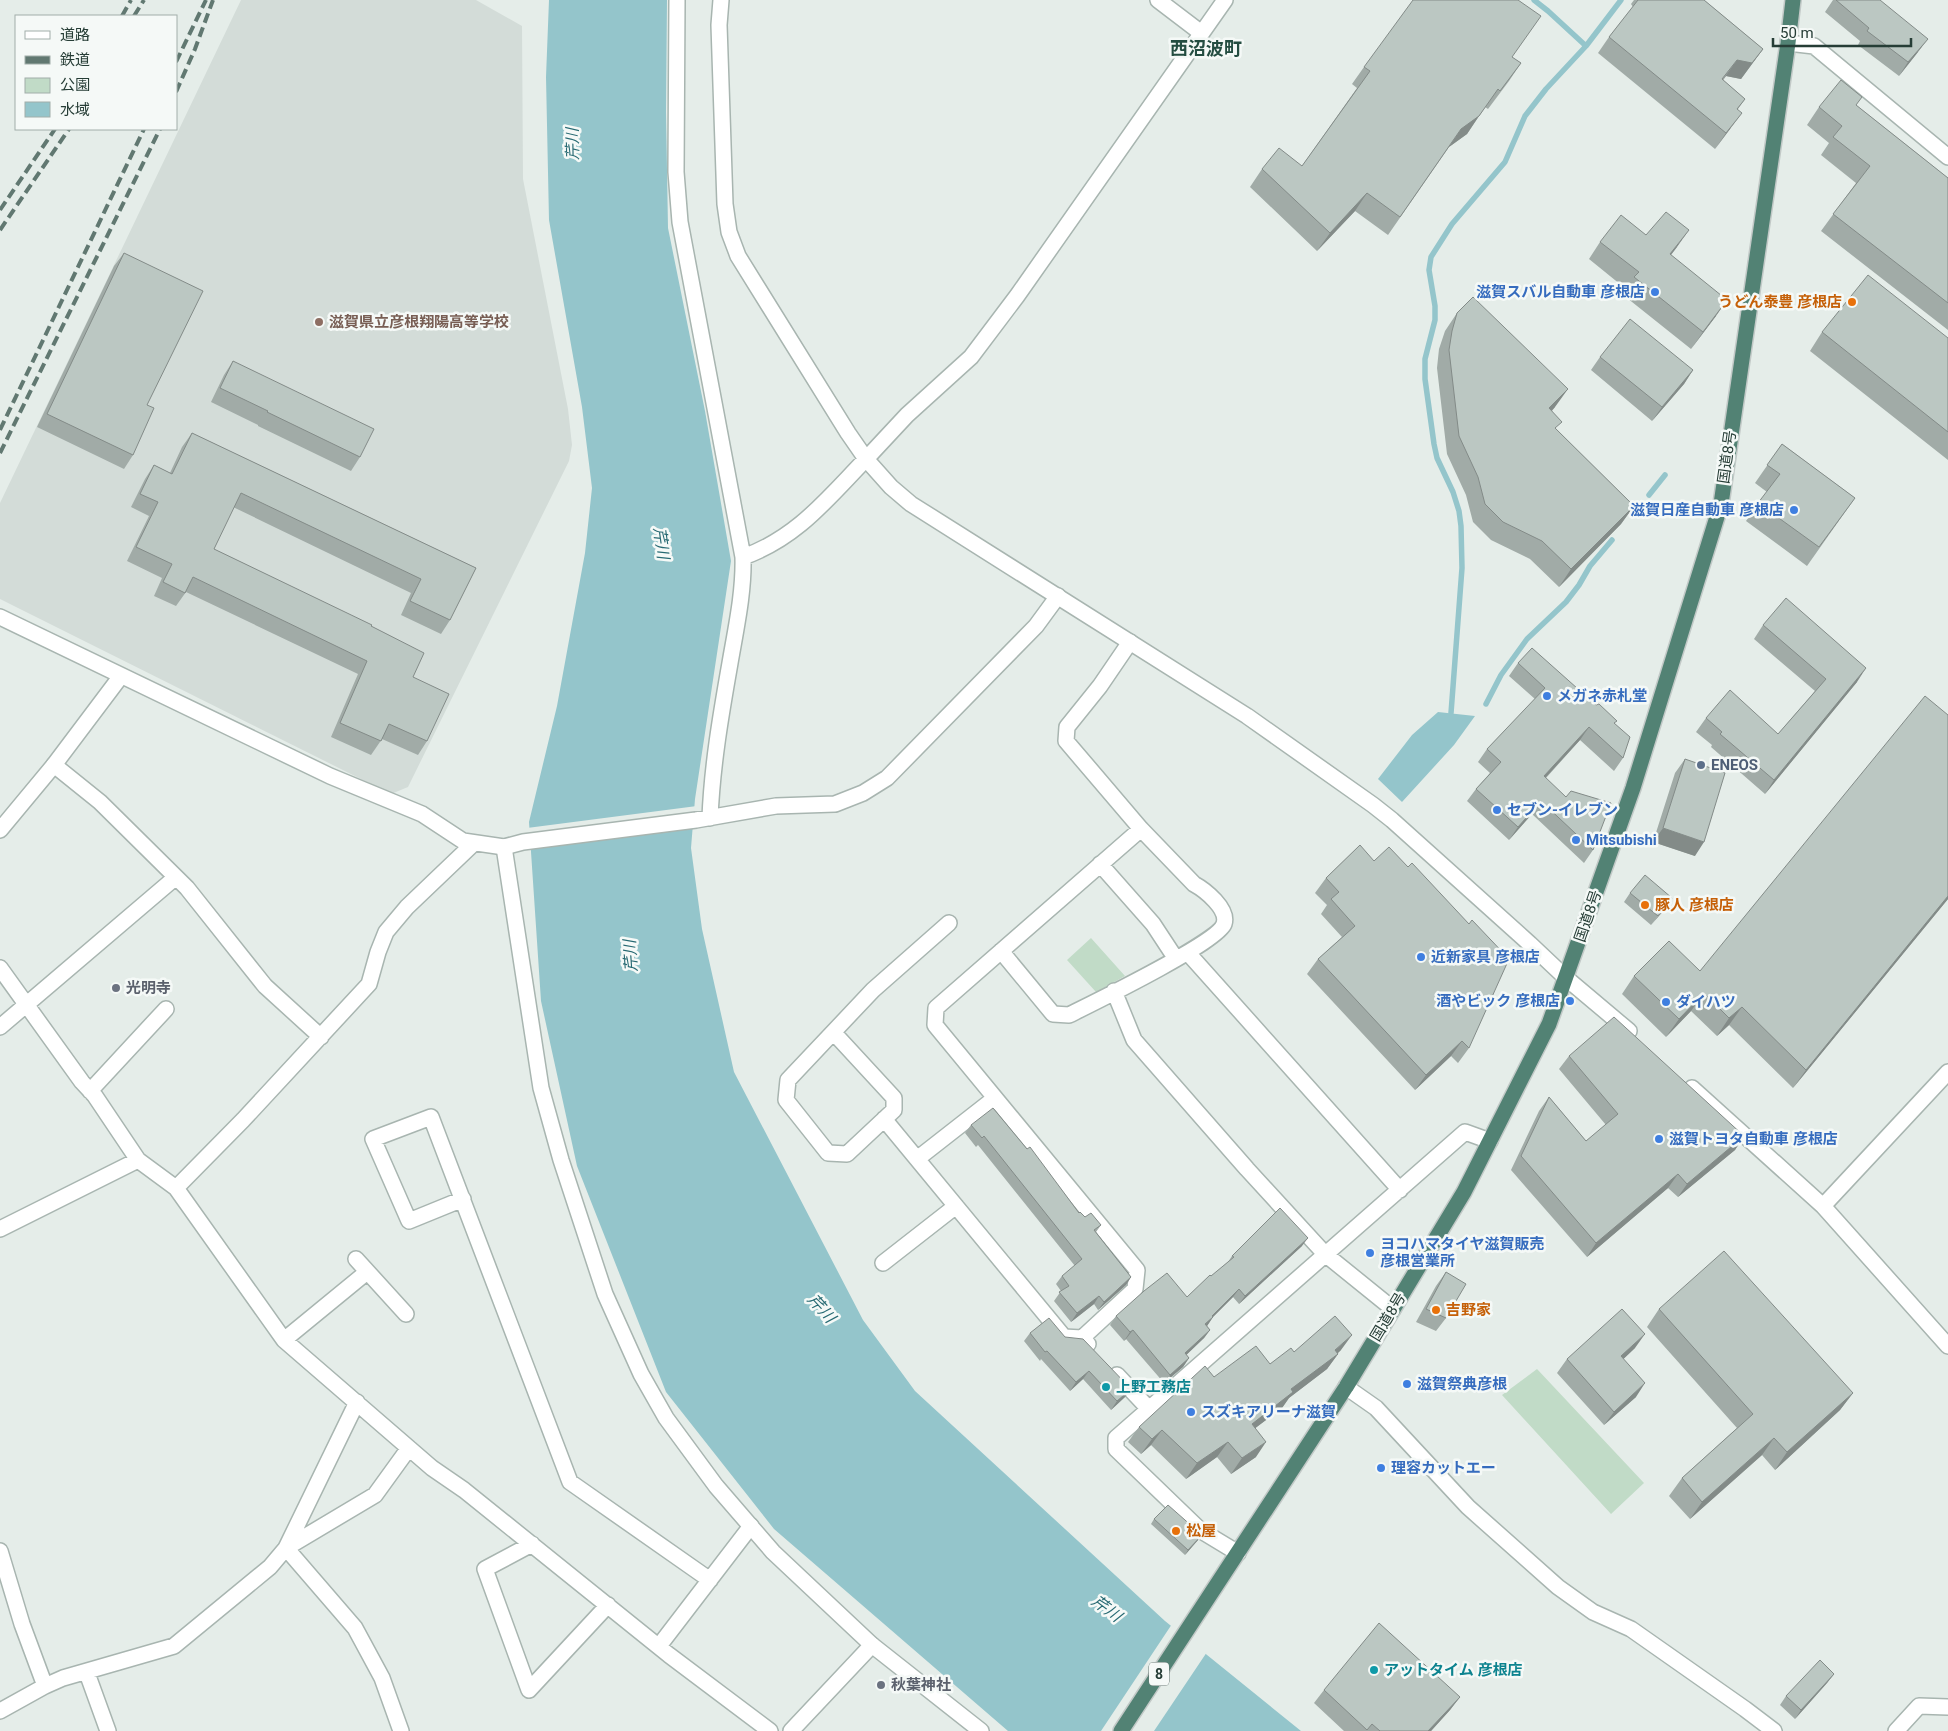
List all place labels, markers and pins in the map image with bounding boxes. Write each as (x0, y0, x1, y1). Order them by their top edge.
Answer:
place label: 滋賀スバル自動車 彦根店 (1476, 283, 1645, 301)
marker: 滋賀スバル自動車 彦根店 (1649, 286, 1661, 298)
place label: うどん泰豊 彦根店 (1718, 293, 1842, 311)
marker: うどん泰豊 彦根店 (1846, 296, 1858, 308)
place label: 滋賀県立彦根翔陽高等学校 (329, 313, 509, 331)
marker: 滋賀県立彦根翔陽高等学校 (313, 316, 325, 328)
place label: 滋賀日産自動車 彦根店 (1630, 501, 1784, 519)
marker: 滋賀日産自動車 彦根店 (1788, 504, 1800, 516)
place label: メガネ赤札堂 (1557, 687, 1647, 705)
marker: メガネ赤札堂 (1541, 690, 1553, 702)
place label: ENEOS (1711, 756, 1758, 774)
marker: ENEOS (1695, 759, 1707, 771)
place label: セブン-イレブン (1507, 801, 1618, 819)
marker: セブン-イレブン (1491, 804, 1503, 816)
place label: Mitsubishi (1586, 831, 1657, 849)
marker: Mitsubishi (1570, 834, 1582, 846)
place label: 豚人 彦根店 (1655, 896, 1734, 914)
marker: 豚人 彦根店 (1639, 899, 1651, 911)
place label: 近新家具 彦根店 (1431, 948, 1540, 966)
marker: 近新家具 彦根店 (1415, 951, 1427, 963)
place label: 光明寺 (126, 979, 171, 997)
marker: 光明寺 (110, 982, 122, 994)
place label: 酒やビック 彦根店 (1436, 992, 1560, 1010)
place label: ダイハツ (1676, 993, 1736, 1011)
marker: 酒やビック 彦根店 (1564, 995, 1576, 1007)
marker: ダイハツ (1660, 996, 1672, 1008)
place label: 滋賀トヨタ自動車 彦根店 (1669, 1130, 1838, 1148)
marker: 滋賀トヨタ自動車 彦根店 (1653, 1133, 1665, 1145)
place label: ヨコハマタイヤ滋賀販売 彦根営業所 (1380, 1235, 1545, 1270)
marker: ヨコハマタイヤ滋賀販売 彦根営業所 (1364, 1247, 1376, 1259)
place label: 吉野家 (1446, 1301, 1491, 1319)
marker: 吉野家 (1430, 1304, 1442, 1316)
place label: 滋賀祭典彦根 (1417, 1375, 1507, 1393)
place label: 上野工務店 (1116, 1378, 1191, 1396)
marker: 滋賀祭典彦根 (1401, 1378, 1413, 1390)
marker: 上野工務店 (1100, 1381, 1112, 1393)
place label: スズキアリーナ滋賀 (1201, 1403, 1336, 1421)
marker: スズキアリーナ滋賀 (1185, 1406, 1197, 1418)
place label: 理容カットエー (1391, 1459, 1496, 1477)
marker: 理容カットエー (1375, 1462, 1387, 1474)
place label: 松屋 (1186, 1522, 1216, 1540)
marker: 松屋 (1170, 1525, 1182, 1537)
place label: アットタイム 彦根店 (1384, 1661, 1522, 1679)
marker: アットタイム 彦根店 (1368, 1664, 1380, 1676)
place label: 秋葉神社 (891, 1676, 951, 1694)
marker: 秋葉神社 (875, 1679, 887, 1691)

